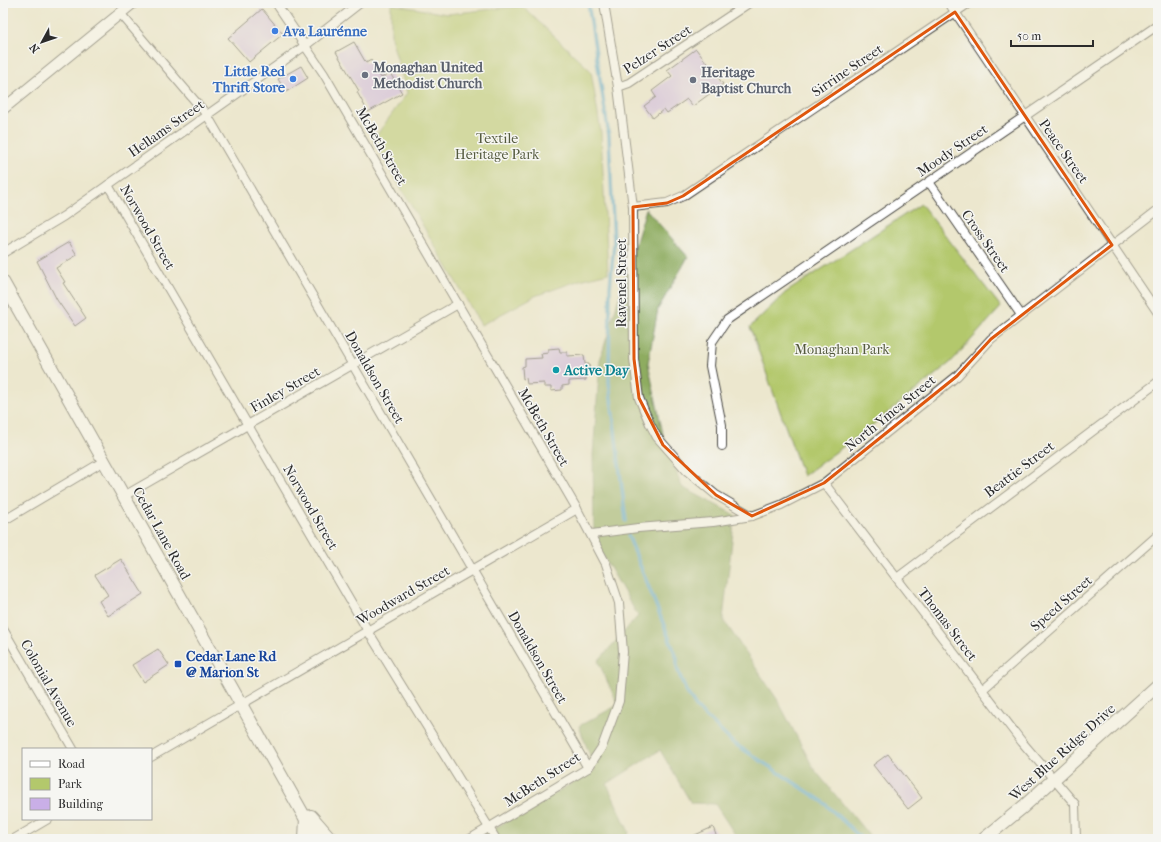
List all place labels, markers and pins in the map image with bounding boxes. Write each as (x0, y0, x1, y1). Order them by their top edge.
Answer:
place label: Ava Laurénne (282, 23, 367, 40)
marker: Ava Laurénne (270, 26, 280, 36)
place label: Monaghan United Methodist Church (372, 59, 484, 92)
place label: Little Red Thrift Store (212, 63, 286, 96)
place label: Heritage Baptist Church (701, 64, 793, 97)
marker: Monaghan United Methodist Church (360, 70, 370, 80)
marker: Little Red Thrift Store (288, 74, 298, 84)
marker: Heritage Baptist Church (688, 75, 698, 85)
place label: Active Day (563, 362, 631, 379)
marker: Active Day (551, 365, 561, 375)
place label: Cedar Lane Rd @ Marion St (186, 648, 277, 681)
marker: Cedar Lane Rd @ Marion St (173, 659, 183, 669)

